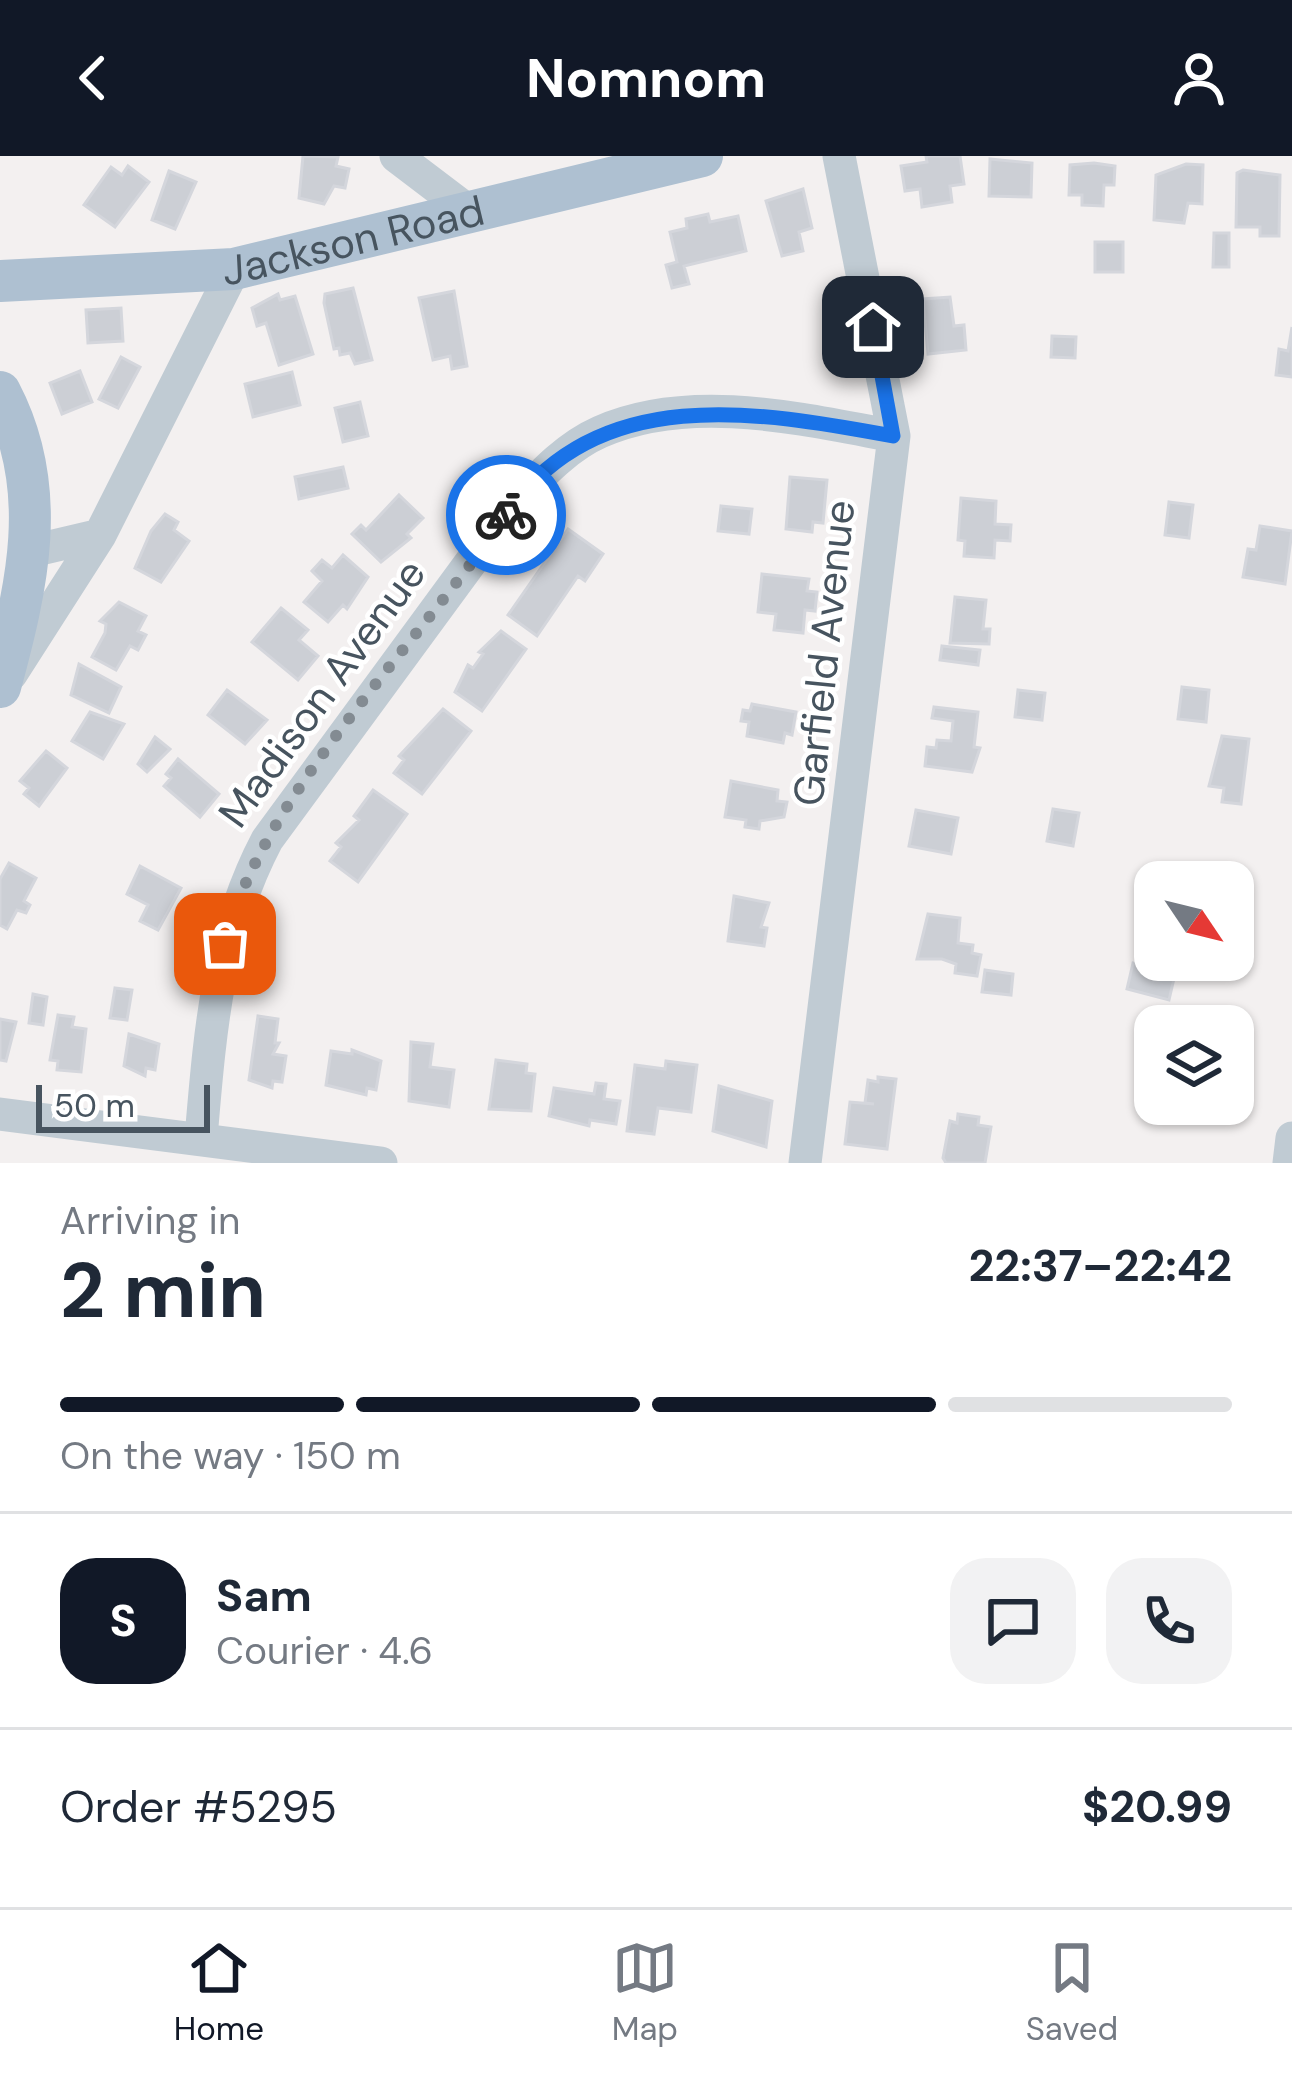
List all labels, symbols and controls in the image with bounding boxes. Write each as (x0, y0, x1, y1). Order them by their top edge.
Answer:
text: Nomnom (526, 43, 766, 114)
icon: back (60, 45, 126, 111)
icon: person (1166, 45, 1232, 111)
street label: Jackson Road (222, 182, 489, 297)
pin (822, 276, 924, 378)
icon: home (840, 294, 906, 360)
courier (446, 455, 566, 575)
icon: bike (473, 482, 539, 548)
street label: Garfield Avenue (781, 497, 867, 809)
street label: Madison Avenue (206, 548, 438, 838)
north arrow (1134, 861, 1254, 981)
map controls (1134, 861, 1254, 1125)
pin (174, 893, 276, 995)
icon: bag (192, 911, 258, 977)
button: layers (1134, 1005, 1254, 1125)
scale bar (36, 1079, 210, 1132)
text: 50 m (54, 1084, 135, 1127)
text: Arriving in (60, 1195, 240, 1246)
text: 22:37–22:42 (968, 1236, 1232, 1295)
text: 2 min (60, 1240, 266, 1341)
text: On the way · 150 m (60, 1430, 401, 1481)
button: chat (950, 1558, 1076, 1684)
button: phone (1106, 1558, 1232, 1684)
text: Sam (216, 1566, 312, 1625)
text: S (109, 1591, 137, 1650)
text: Courier · 4.6 (216, 1625, 433, 1676)
text: Order #5295 (60, 1777, 337, 1836)
text: $20.99 (1082, 1777, 1232, 1836)
tab: Home (174, 1935, 264, 2050)
tab: Map (612, 1935, 678, 2050)
tab: Saved (1026, 1935, 1118, 2050)

